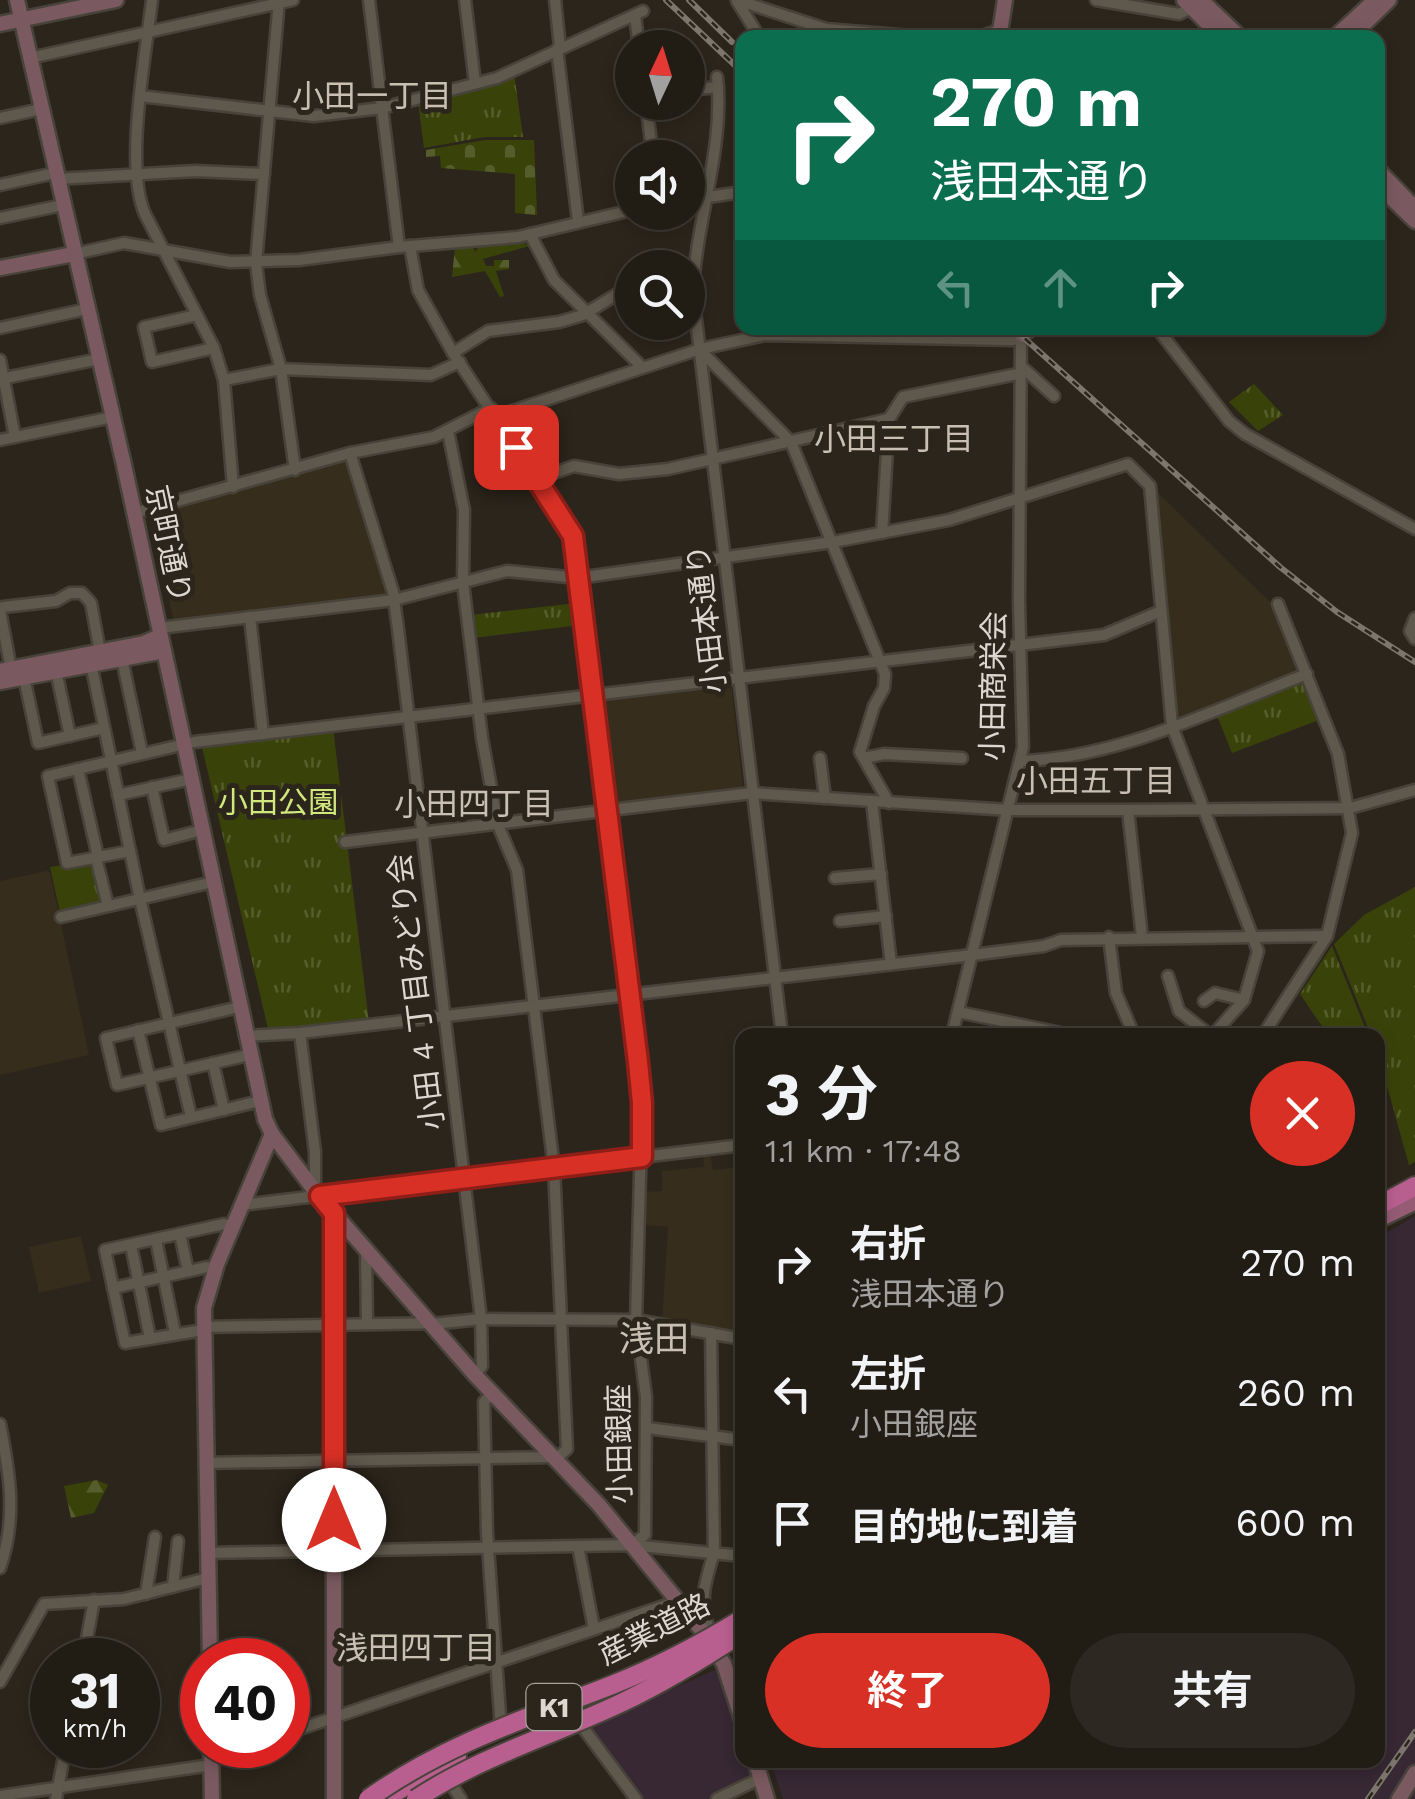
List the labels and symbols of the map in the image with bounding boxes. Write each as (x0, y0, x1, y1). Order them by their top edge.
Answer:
north arrow (615, 30, 705, 120)
district label: 小田一丁目 (292, 77, 452, 115)
pin (474, 405, 559, 490)
district label: 小田三丁目 (814, 420, 974, 458)
street label: 京町通り (139, 482, 199, 606)
street label: 小田本通り (679, 542, 733, 696)
street label: 小田商栄会 (974, 611, 1012, 761)
district label: 小田五丁目 (1016, 762, 1176, 800)
park label: 小田公園 (218, 785, 338, 820)
district label: 小田四丁目 (394, 785, 554, 823)
street label: 小田 4 丁目みどり会 (382, 852, 450, 1132)
district label: 浅田 (619, 1318, 689, 1360)
street label: 小田銀座 (600, 1384, 638, 1504)
position arrow (282, 1468, 386, 1572)
street label: 産業道路 (593, 1586, 715, 1672)
district label: 浅田四丁目 (336, 1629, 496, 1667)
speed limit sign: 40 (180, 1638, 310, 1768)
road number: K1 (526, 1684, 582, 1730)

